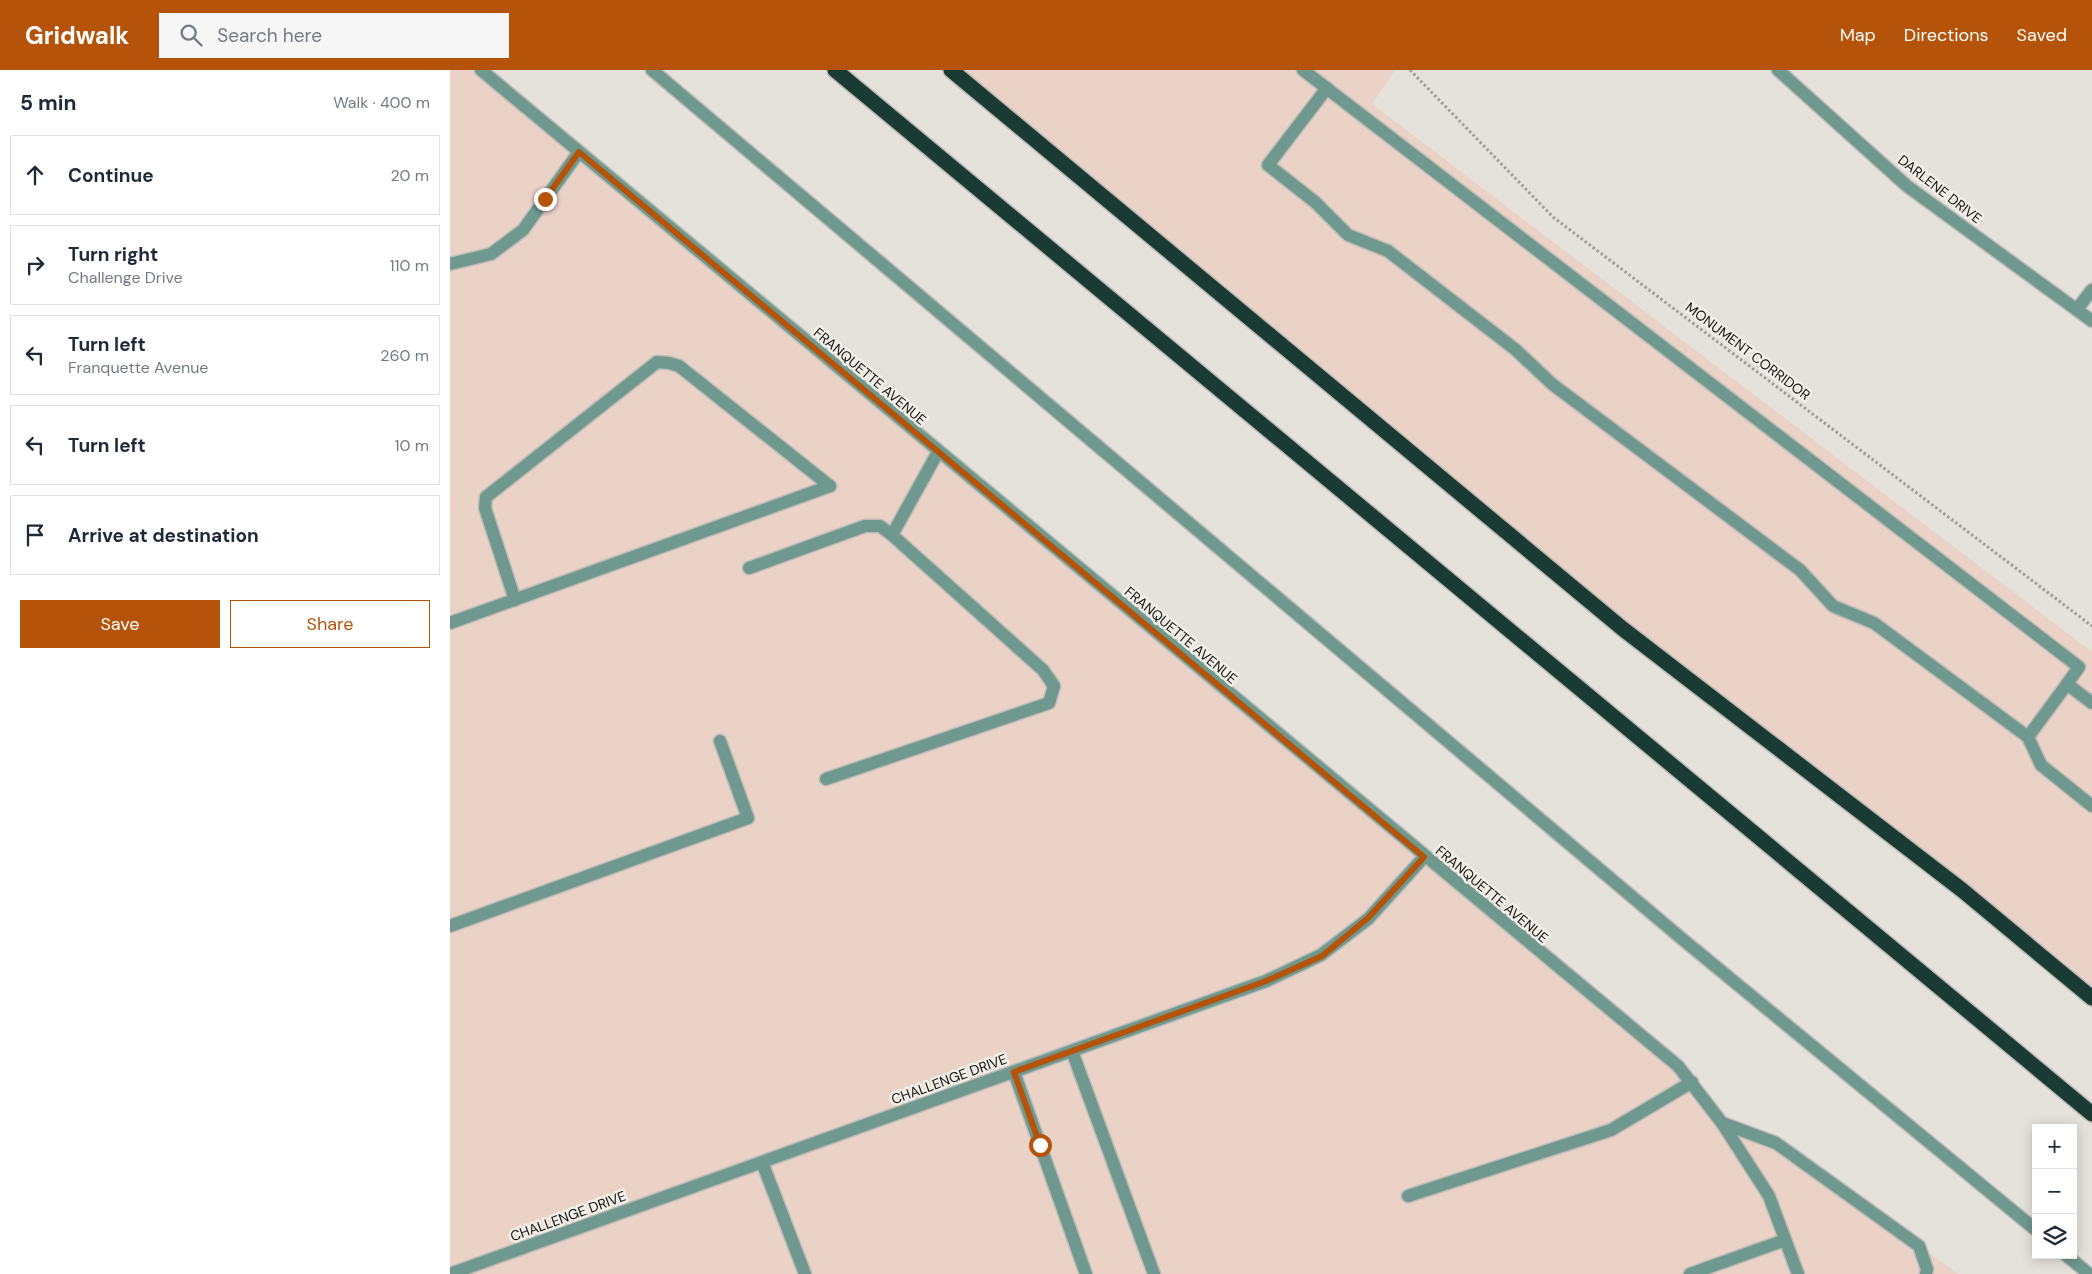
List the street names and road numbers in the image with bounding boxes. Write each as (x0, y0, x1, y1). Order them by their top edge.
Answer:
street label: DARLENE DRIVE (1894, 151, 1986, 227)
street label: MONUMENT CORRIDOR (1682, 298, 1814, 404)
street label: FRANQUETTE AVENUE (810, 323, 930, 429)
street label: FRANQUETTE AVENUE (1121, 582, 1241, 688)
street label: FRANQUETTE AVENUE (1432, 841, 1552, 947)
street label: CHALLENGE DRIVE (889, 1050, 1009, 1108)
street label: CHALLENGE DRIVE (508, 1187, 628, 1245)

